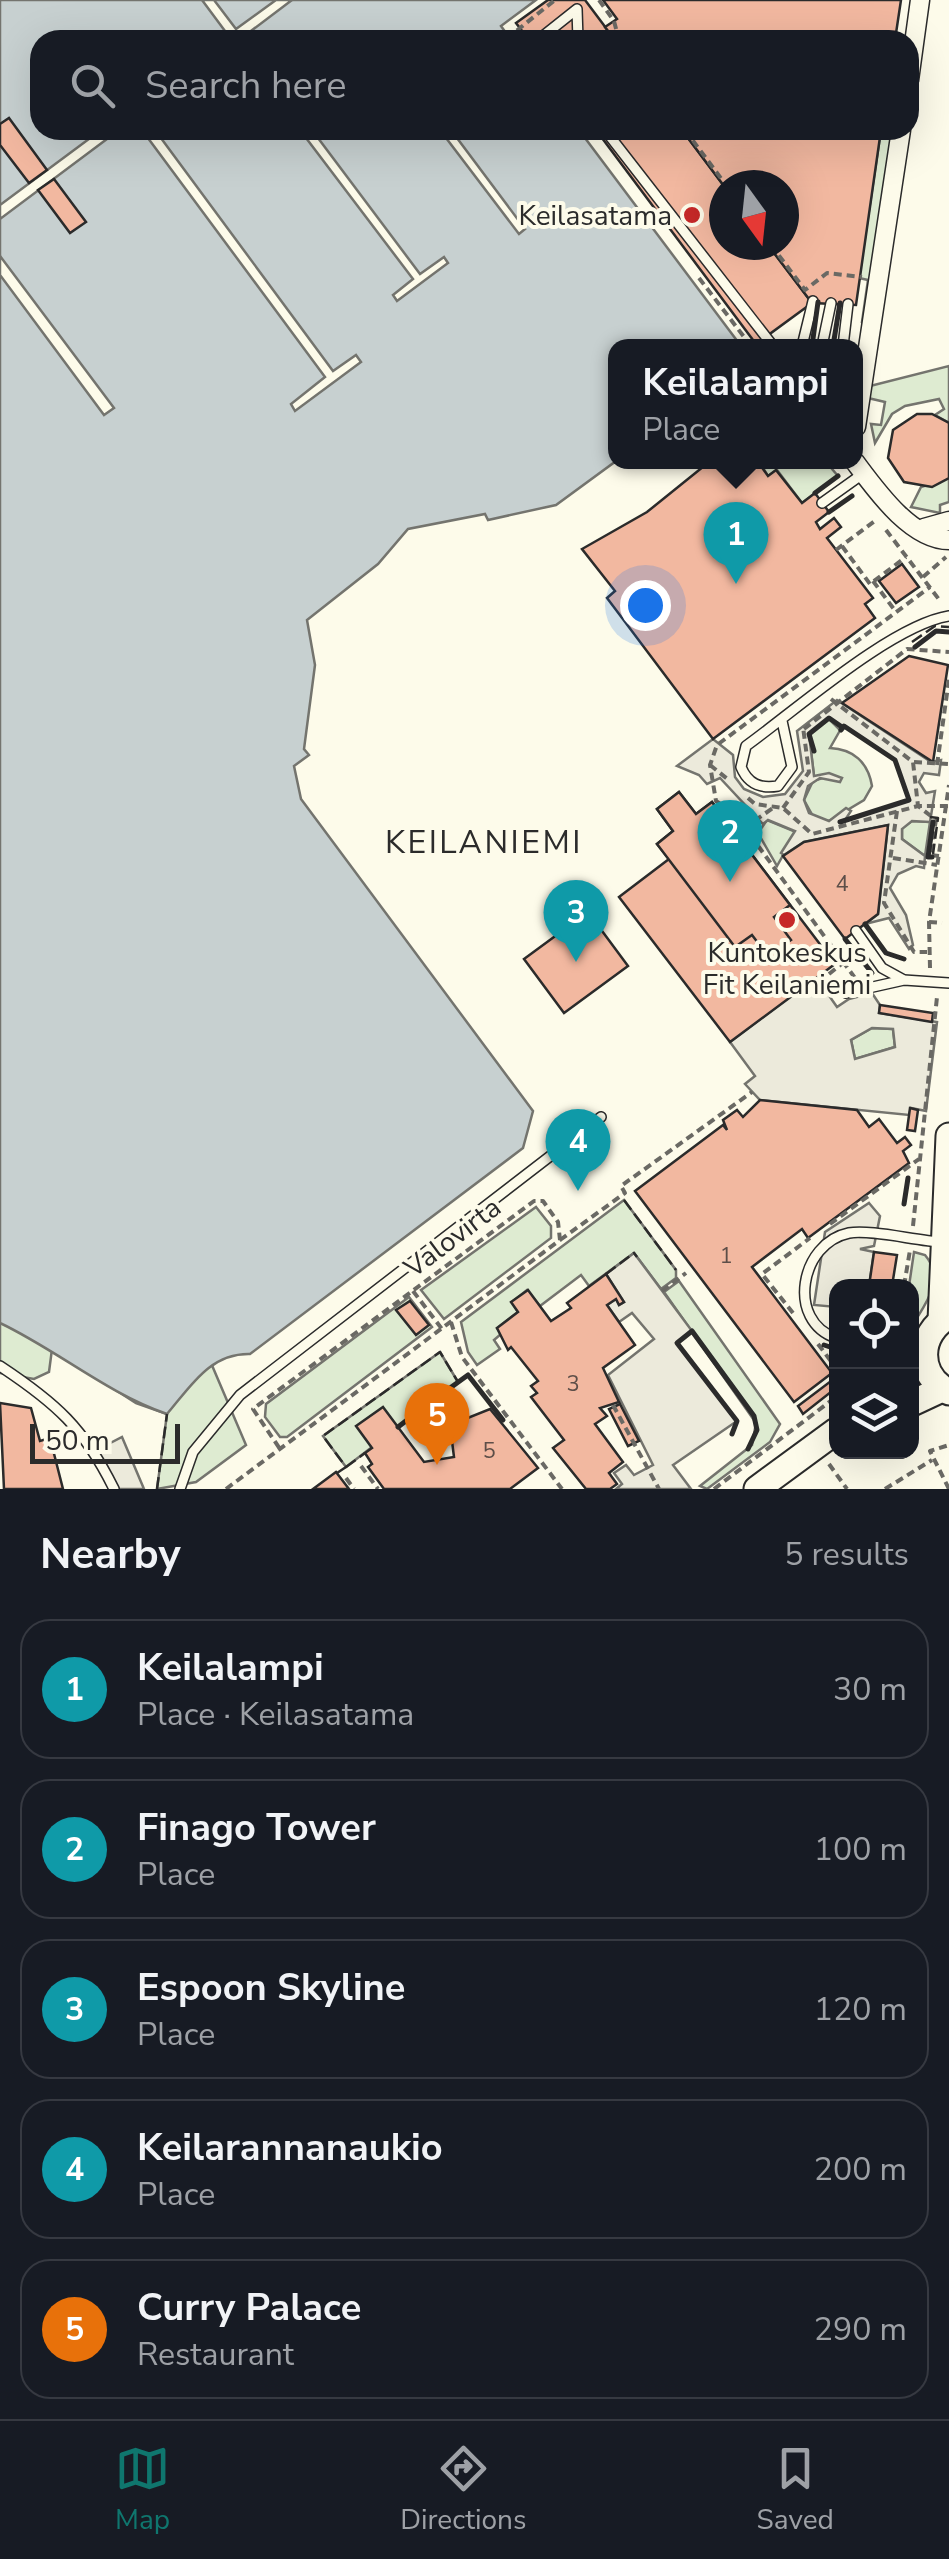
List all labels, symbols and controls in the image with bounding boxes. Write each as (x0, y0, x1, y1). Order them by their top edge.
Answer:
search box (30, 30, 919, 140)
icon: search (65, 58, 120, 113)
text: Search here (145, 60, 346, 111)
north arrow (709, 170, 799, 260)
place label: Keilasatama (519, 197, 672, 235)
marker: Keilasatama (681, 204, 703, 226)
popup (608, 339, 863, 469)
text: Keilalampi (642, 357, 829, 408)
text: Place (642, 408, 720, 451)
pin: 1 (704, 502, 768, 584)
your location (620, 580, 671, 631)
pin: 2 (698, 800, 762, 882)
district label: KEILANIEMI (385, 821, 583, 864)
house number: 4 (835, 869, 849, 899)
pin: 3 (544, 880, 608, 962)
marker: Kuntokeskus Fit Keilaniemi (776, 909, 798, 931)
place label: Kuntokeskus Fit Keilaniemi (703, 934, 871, 1004)
pin: 4 (546, 1108, 610, 1191)
street label: Valovirta (396, 1189, 509, 1287)
house number: 1 (719, 1241, 733, 1271)
map controls (829, 1279, 919, 1459)
button: locate (829, 1279, 919, 1369)
house number: 3 (566, 1369, 580, 1399)
button: layers (829, 1369, 919, 1459)
pin: 5 (404, 1382, 470, 1465)
scale bar (30, 1419, 180, 1464)
text: 50 m (45, 1422, 110, 1460)
house number: 5 (482, 1436, 496, 1466)
text: Nearby (40, 1526, 181, 1583)
text: 5 results (784, 1533, 909, 1576)
text: Keilalampi (137, 1642, 324, 1693)
text: 1 (65, 1668, 84, 1711)
text: 30 m (833, 1668, 907, 1711)
text: Place · Keilasatama (137, 1693, 414, 1736)
text: Finago Tower (137, 1802, 376, 1853)
text: 2 (65, 1828, 84, 1871)
text: 100 m (814, 1828, 907, 1871)
text: Place (137, 1853, 215, 1896)
text: Espoon Skyline (137, 1962, 405, 2013)
text: 3 (65, 1988, 84, 2031)
text: 120 m (814, 1988, 907, 2031)
text: Place (137, 2013, 215, 2056)
text: Keilarannanaukio (137, 2122, 443, 2173)
text: 4 (65, 2148, 84, 2191)
text: 200 m (814, 2148, 907, 2191)
text: Place (137, 2173, 215, 2216)
text: Curry Palace (137, 2282, 361, 2333)
text: 5 (65, 2308, 84, 2351)
text: 290 m (814, 2308, 907, 2351)
text: Restaurant (137, 2333, 294, 2376)
tab: Map (115, 2441, 170, 2539)
tab: Directions (400, 2441, 526, 2539)
tab: Saved (757, 2441, 834, 2539)

